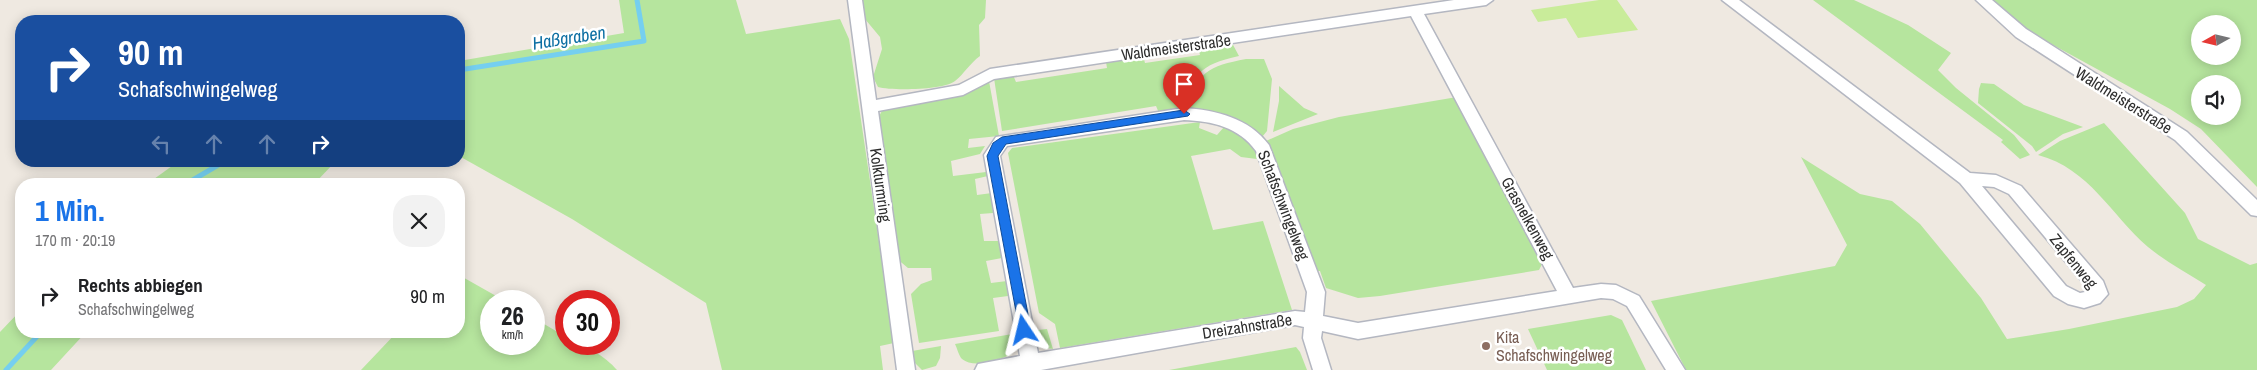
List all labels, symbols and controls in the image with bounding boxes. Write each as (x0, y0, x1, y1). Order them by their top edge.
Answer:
north arrow (2191, 15, 2241, 65)
map controls (2191, 15, 2241, 125)
water label: Haßgraben (530, 19, 607, 56)
street label: Waldmeisterstraße (1120, 28, 1232, 66)
text: 90 m (118, 29, 183, 76)
icon: right (35, 35, 100, 100)
street label: Waldmeisterstraße (2071, 61, 2177, 139)
pin (1163, 63, 1205, 114)
icon: arrive (1170, 70, 1198, 98)
text: Schafschwingelweg (118, 74, 277, 104)
button: sound (2191, 75, 2241, 125)
icon: left (147, 130, 175, 158)
icon: ahead (200, 130, 228, 158)
icon: ahead (253, 130, 281, 158)
icon: right (306, 130, 334, 158)
street label: Kolkturmring (865, 147, 897, 224)
street label: Schafschwingelweg (1253, 147, 1315, 264)
street label: Grasnelkenweg (1496, 173, 1560, 264)
text: 1 Min. (35, 190, 105, 230)
button: close (393, 195, 445, 247)
text: 170 m · 20:19 (35, 229, 115, 251)
street label: Zapfenweg (2045, 229, 2103, 294)
text: Rechts abbiegen (78, 272, 203, 298)
icon: right (35, 282, 63, 310)
text: 90 m (410, 283, 445, 309)
speed limit sign: 30 (555, 290, 620, 355)
text: Schafschwingelweg (78, 298, 194, 320)
text: 26 (501, 299, 524, 333)
position arrow (997, 303, 1049, 355)
street label: Dreizahnstraße (1201, 308, 1293, 344)
place label: Kita Schafschwingelweg (1496, 326, 1613, 366)
text: km/h (502, 327, 523, 343)
marker: Kita Schafschwingelweg (1480, 340, 1492, 352)

